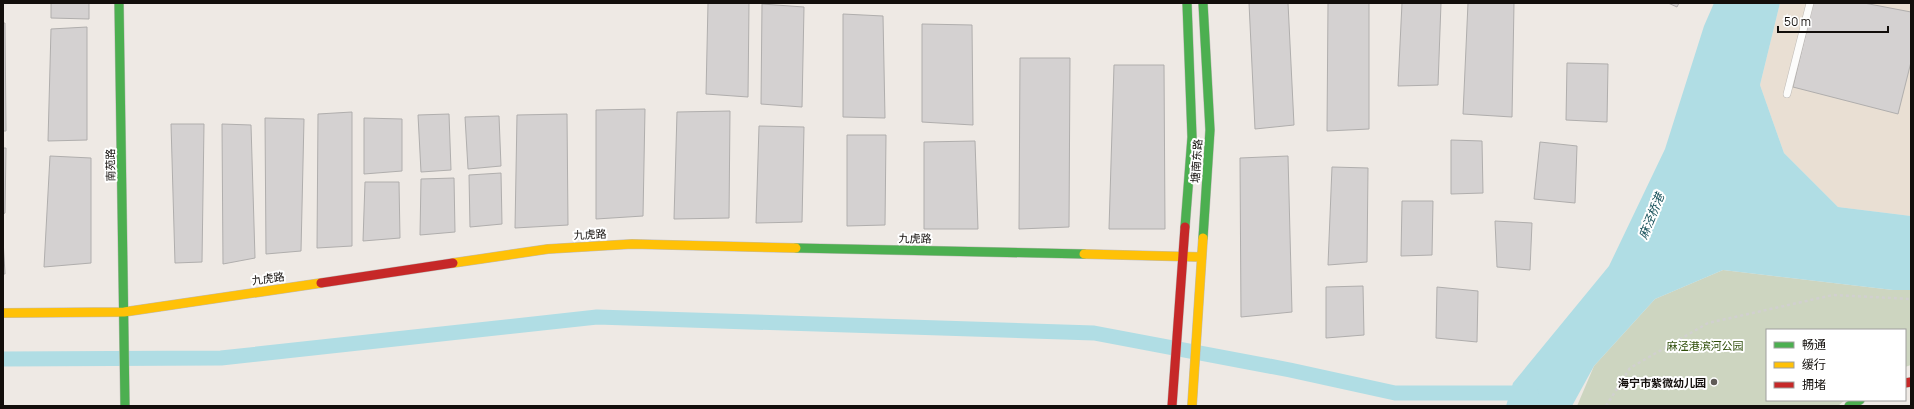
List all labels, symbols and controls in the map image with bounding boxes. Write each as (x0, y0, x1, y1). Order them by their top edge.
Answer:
scale bar (1778, 8, 1888, 34)
text: 50 m (1784, 13, 1811, 30)
street label: 塘南东路 (1187, 139, 1205, 183)
street label: 南苑路 (102, 148, 118, 182)
water label: 麻泾桥港 (1634, 189, 1669, 241)
street label: 九虎路 (573, 226, 607, 242)
street label: 九虎路 (898, 230, 932, 246)
street label: 九虎路 (251, 268, 285, 288)
legend (1766, 329, 1906, 401)
text: 畅通 (1802, 336, 1826, 353)
park label: 麻泾港滨河公园 (1667, 338, 1744, 353)
text: 缓行 (1802, 356, 1826, 373)
place label: 海宁市紫微幼儿园 (1618, 375, 1706, 390)
text: 拥堵 (1802, 376, 1826, 393)
marker: 海宁市紫微幼儿园 (1709, 377, 1719, 387)

